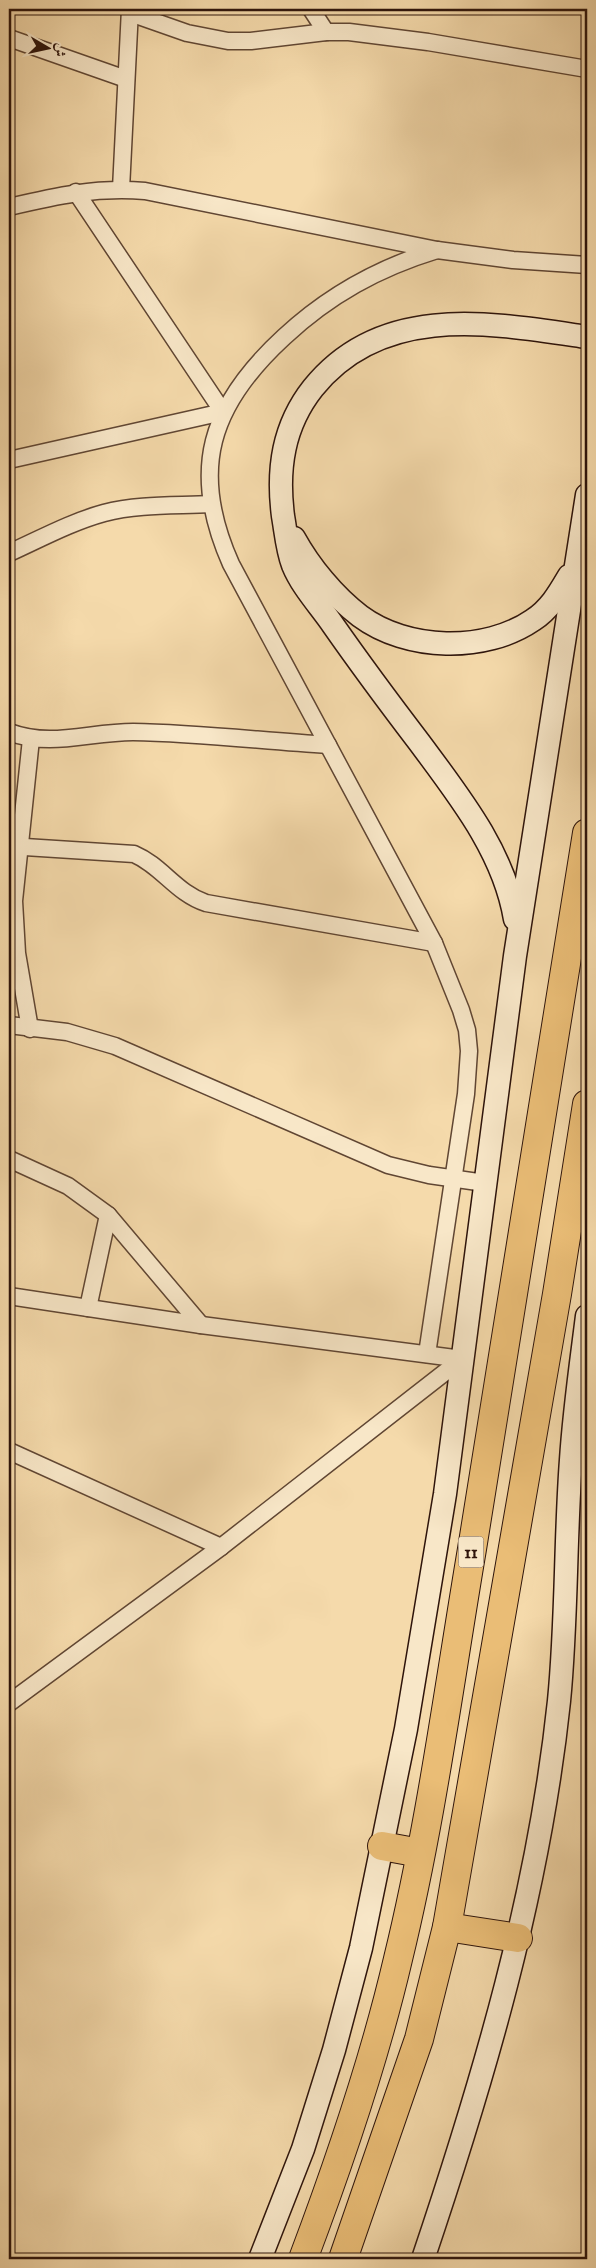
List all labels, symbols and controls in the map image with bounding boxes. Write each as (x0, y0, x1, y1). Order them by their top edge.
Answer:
north arrow (22, 22, 72, 72)
text: ش (50, 42, 70, 58)
road number: 11 (458, 1536, 484, 1568)

